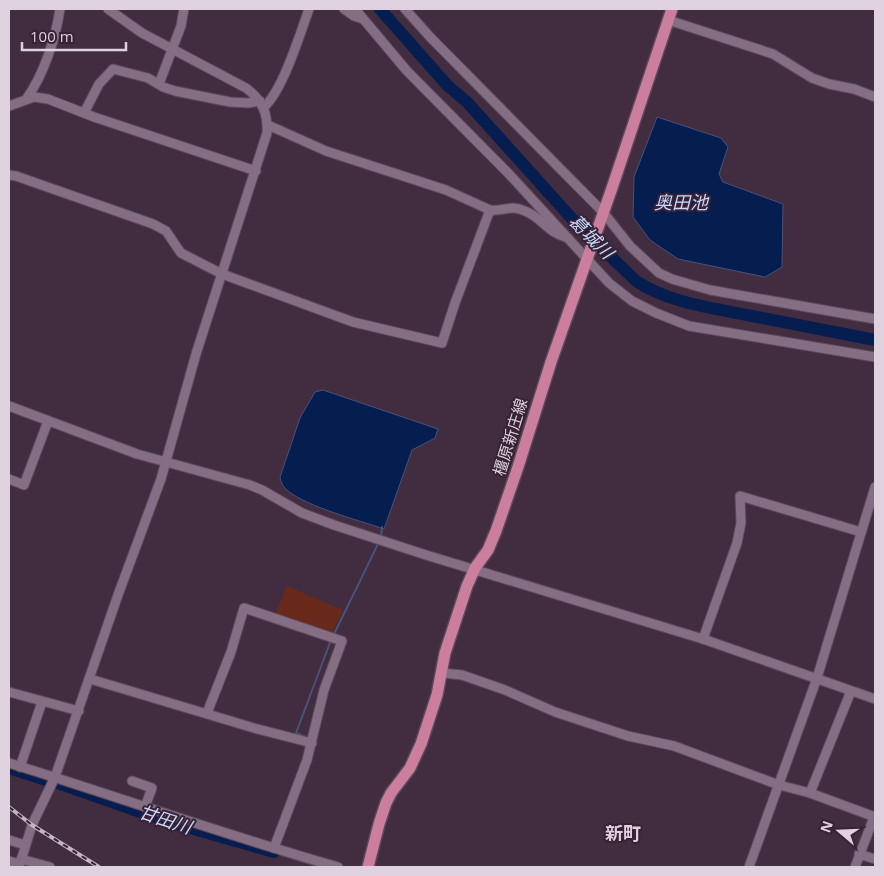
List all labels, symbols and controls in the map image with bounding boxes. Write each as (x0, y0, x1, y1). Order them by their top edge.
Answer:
scale bar (22, 20, 126, 52)
text: 100 m (30, 26, 74, 46)
water label: 奥田池 (654, 190, 710, 214)
water label: 葛城川 (564, 209, 621, 265)
street label: 橿原新庄線 (488, 396, 532, 478)
water label: 甘田川 (136, 799, 197, 839)
north arrow (814, 806, 864, 856)
text: N (815, 818, 837, 835)
district label: 新町 (605, 821, 641, 845)

